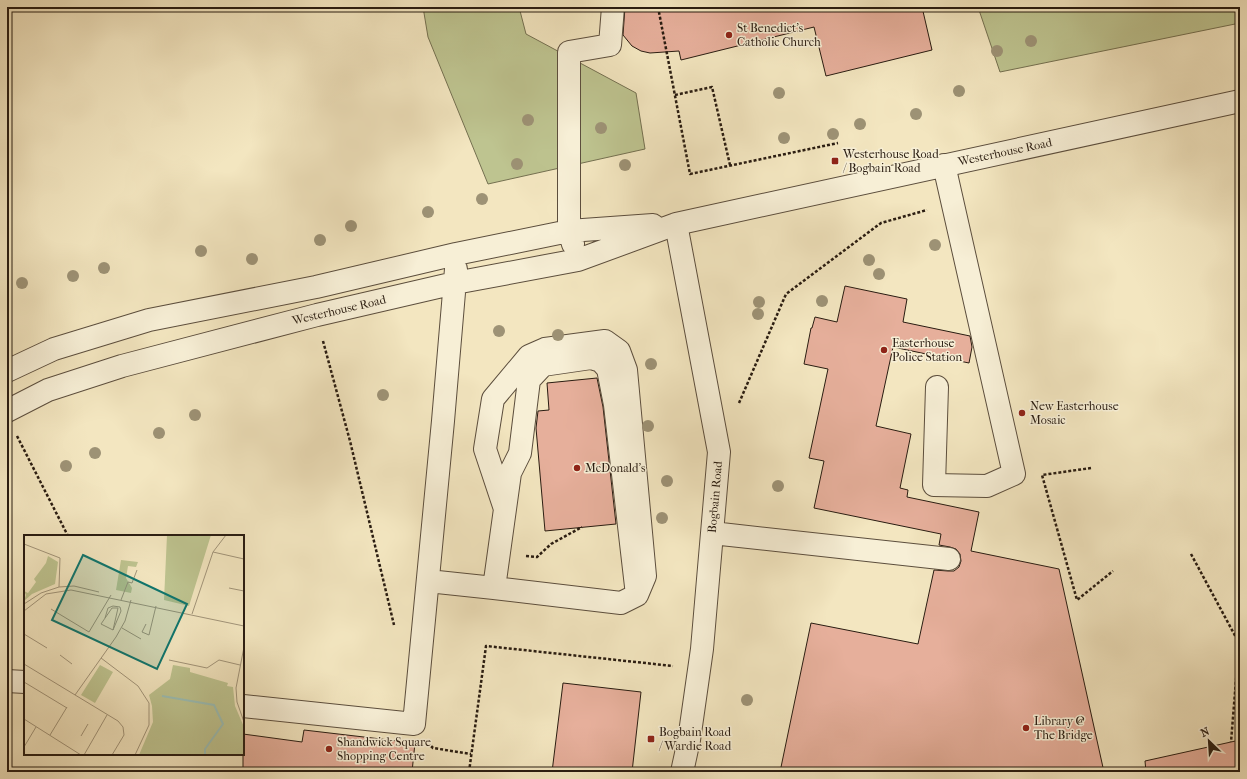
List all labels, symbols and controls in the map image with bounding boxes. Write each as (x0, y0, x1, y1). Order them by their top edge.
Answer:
place label: St Benedict's Catholic Church (737, 21, 821, 49)
marker: St Benedict's Catholic Church (724, 30, 734, 40)
street label: Westerhouse Road (956, 135, 1054, 169)
place label: Westerhouse Road / Bogbain Road (842, 147, 939, 175)
marker: Westerhouse Road / Bogbain Road (830, 156, 840, 166)
street label: Westerhouse Road (290, 292, 388, 328)
place label: Easterhouse Police Station (892, 336, 962, 364)
marker: Easterhouse Police Station (879, 345, 889, 355)
place label: New Easterhouse Mosaic (1030, 399, 1119, 427)
marker: New Easterhouse Mosaic (1017, 408, 1027, 418)
street label: Bogbain Road (705, 460, 725, 533)
place label: McDonald's (585, 461, 646, 475)
marker: McDonald's (572, 463, 582, 473)
inset map (24, 535, 244, 755)
place label: Library @ The Bridge (1034, 714, 1093, 742)
north arrow (1189, 721, 1229, 761)
marker: Library @ The Bridge (1021, 723, 1031, 733)
text: N (1198, 724, 1212, 740)
place label: Bogbain Road / Wardie Road (658, 725, 732, 753)
marker: Bogbain Road / Wardie Road (646, 734, 656, 744)
place label: Shandwick Square Shopping Centre (337, 735, 431, 763)
marker: Shandwick Square Shopping Centre (324, 744, 334, 754)

